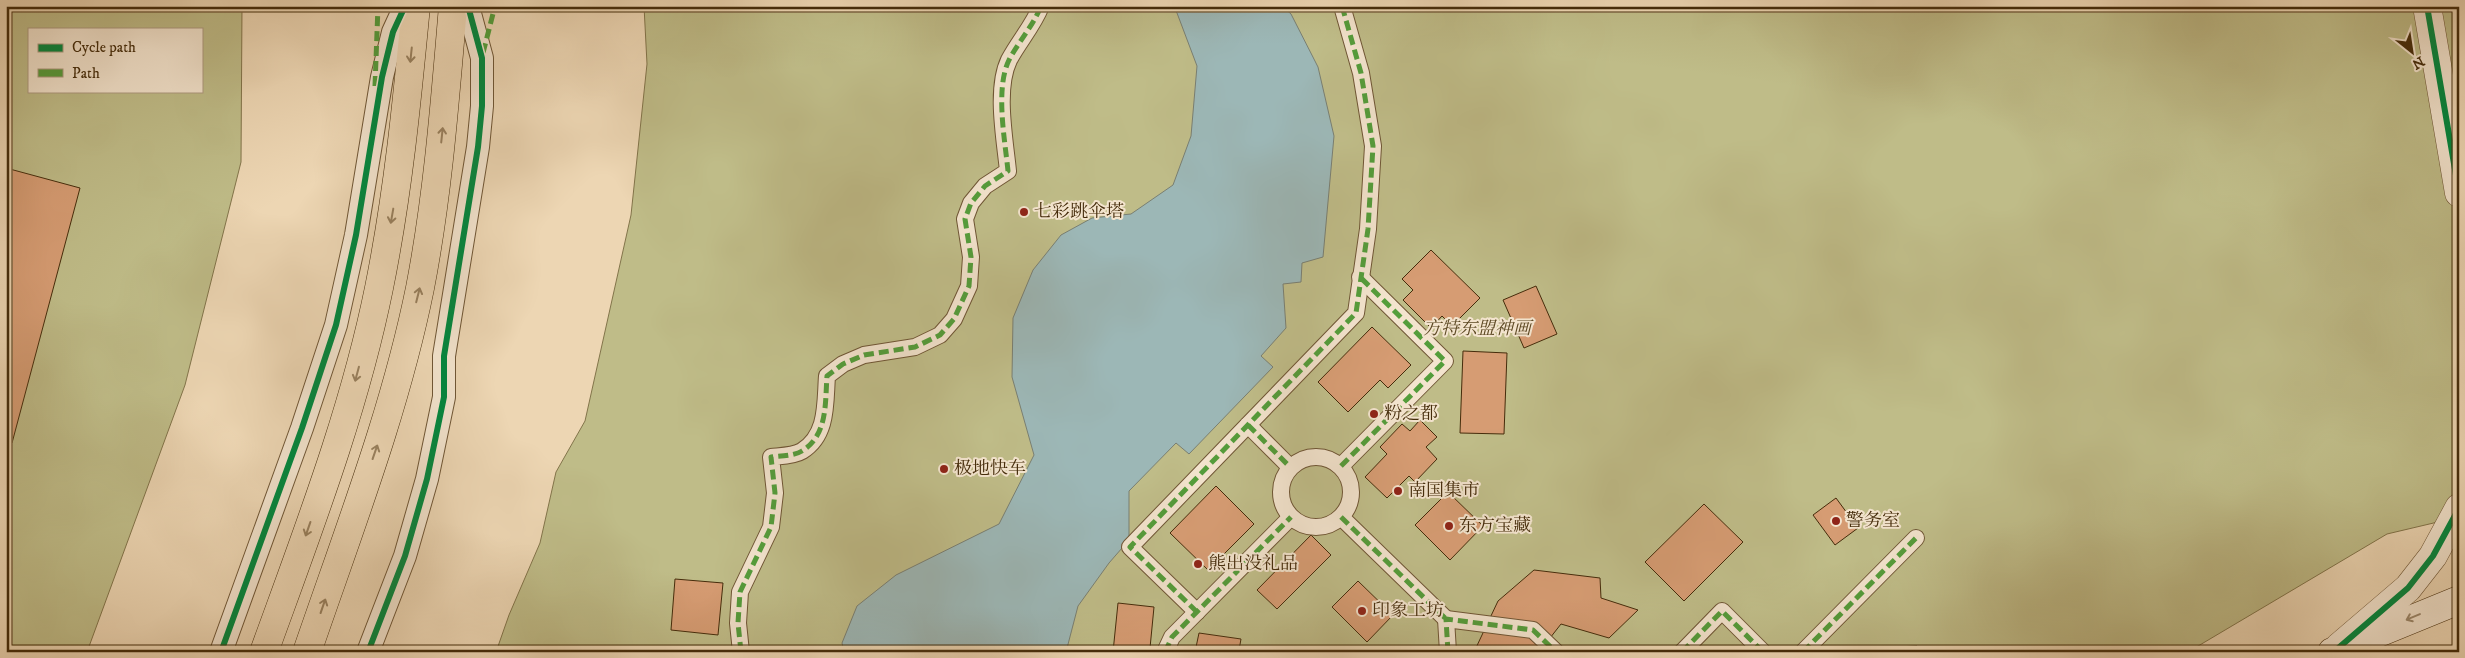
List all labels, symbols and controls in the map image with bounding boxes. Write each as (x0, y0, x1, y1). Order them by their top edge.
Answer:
legend (28, 28, 202, 92)
north arrow (2388, 28, 2438, 78)
text: Cycle path (72, 38, 136, 57)
one-way arrow (407, 46, 416, 62)
text: N (2408, 52, 2427, 73)
text: Path (72, 64, 100, 83)
one-way arrow (437, 127, 447, 143)
place label: 七彩跳伞塔 (1034, 201, 1124, 223)
marker: 七彩跳伞塔 (1018, 206, 1030, 218)
one-way arrow (387, 208, 397, 224)
one-way arrow (414, 288, 423, 304)
park label: 方特东盟神画 (1423, 318, 1534, 340)
one-way arrow (352, 366, 361, 382)
place label: 粉之都 (1384, 403, 1438, 425)
marker: 粉之都 (1368, 408, 1380, 420)
one-way arrow (371, 445, 380, 460)
place label: 极地快车 (954, 458, 1026, 480)
marker: 极地快车 (938, 463, 950, 475)
place label: 南国集市 (1408, 480, 1480, 502)
marker: 南国集市 (1392, 485, 1404, 497)
place label: 警务室 (1846, 510, 1900, 532)
place label: 东方宝藏 (1459, 515, 1531, 537)
marker: 警务室 (1830, 515, 1842, 527)
marker: 东方宝藏 (1443, 520, 1455, 532)
one-way arrow (303, 521, 312, 537)
place label: 熊出没礼品 (1208, 553, 1298, 575)
marker: 熊出没礼品 (1192, 558, 1204, 570)
one-way arrow (318, 598, 328, 614)
place label: 印象工坊 (1372, 600, 1444, 622)
marker: 印象工坊 (1356, 605, 1368, 617)
one-way arrow (2406, 614, 2421, 623)

